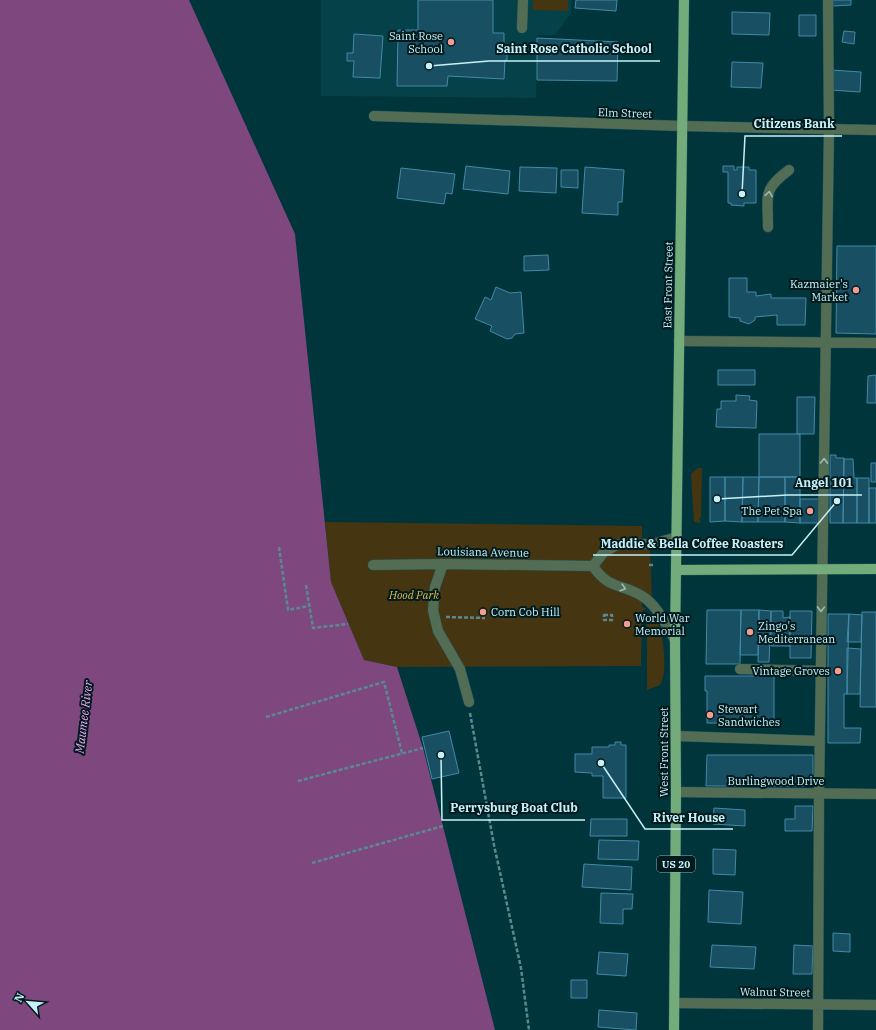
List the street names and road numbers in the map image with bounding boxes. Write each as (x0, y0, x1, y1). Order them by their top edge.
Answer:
street label: Elm Street (598, 105, 652, 121)
street label: East Front Street (660, 241, 676, 329)
street label: Louisiana Avenue (437, 544, 529, 560)
street label: West Front Street (657, 707, 671, 797)
street label: Burlingwood Drive (728, 774, 825, 788)
road number: US 20 (657, 856, 695, 872)
street label: Walnut Street (740, 984, 810, 1000)

